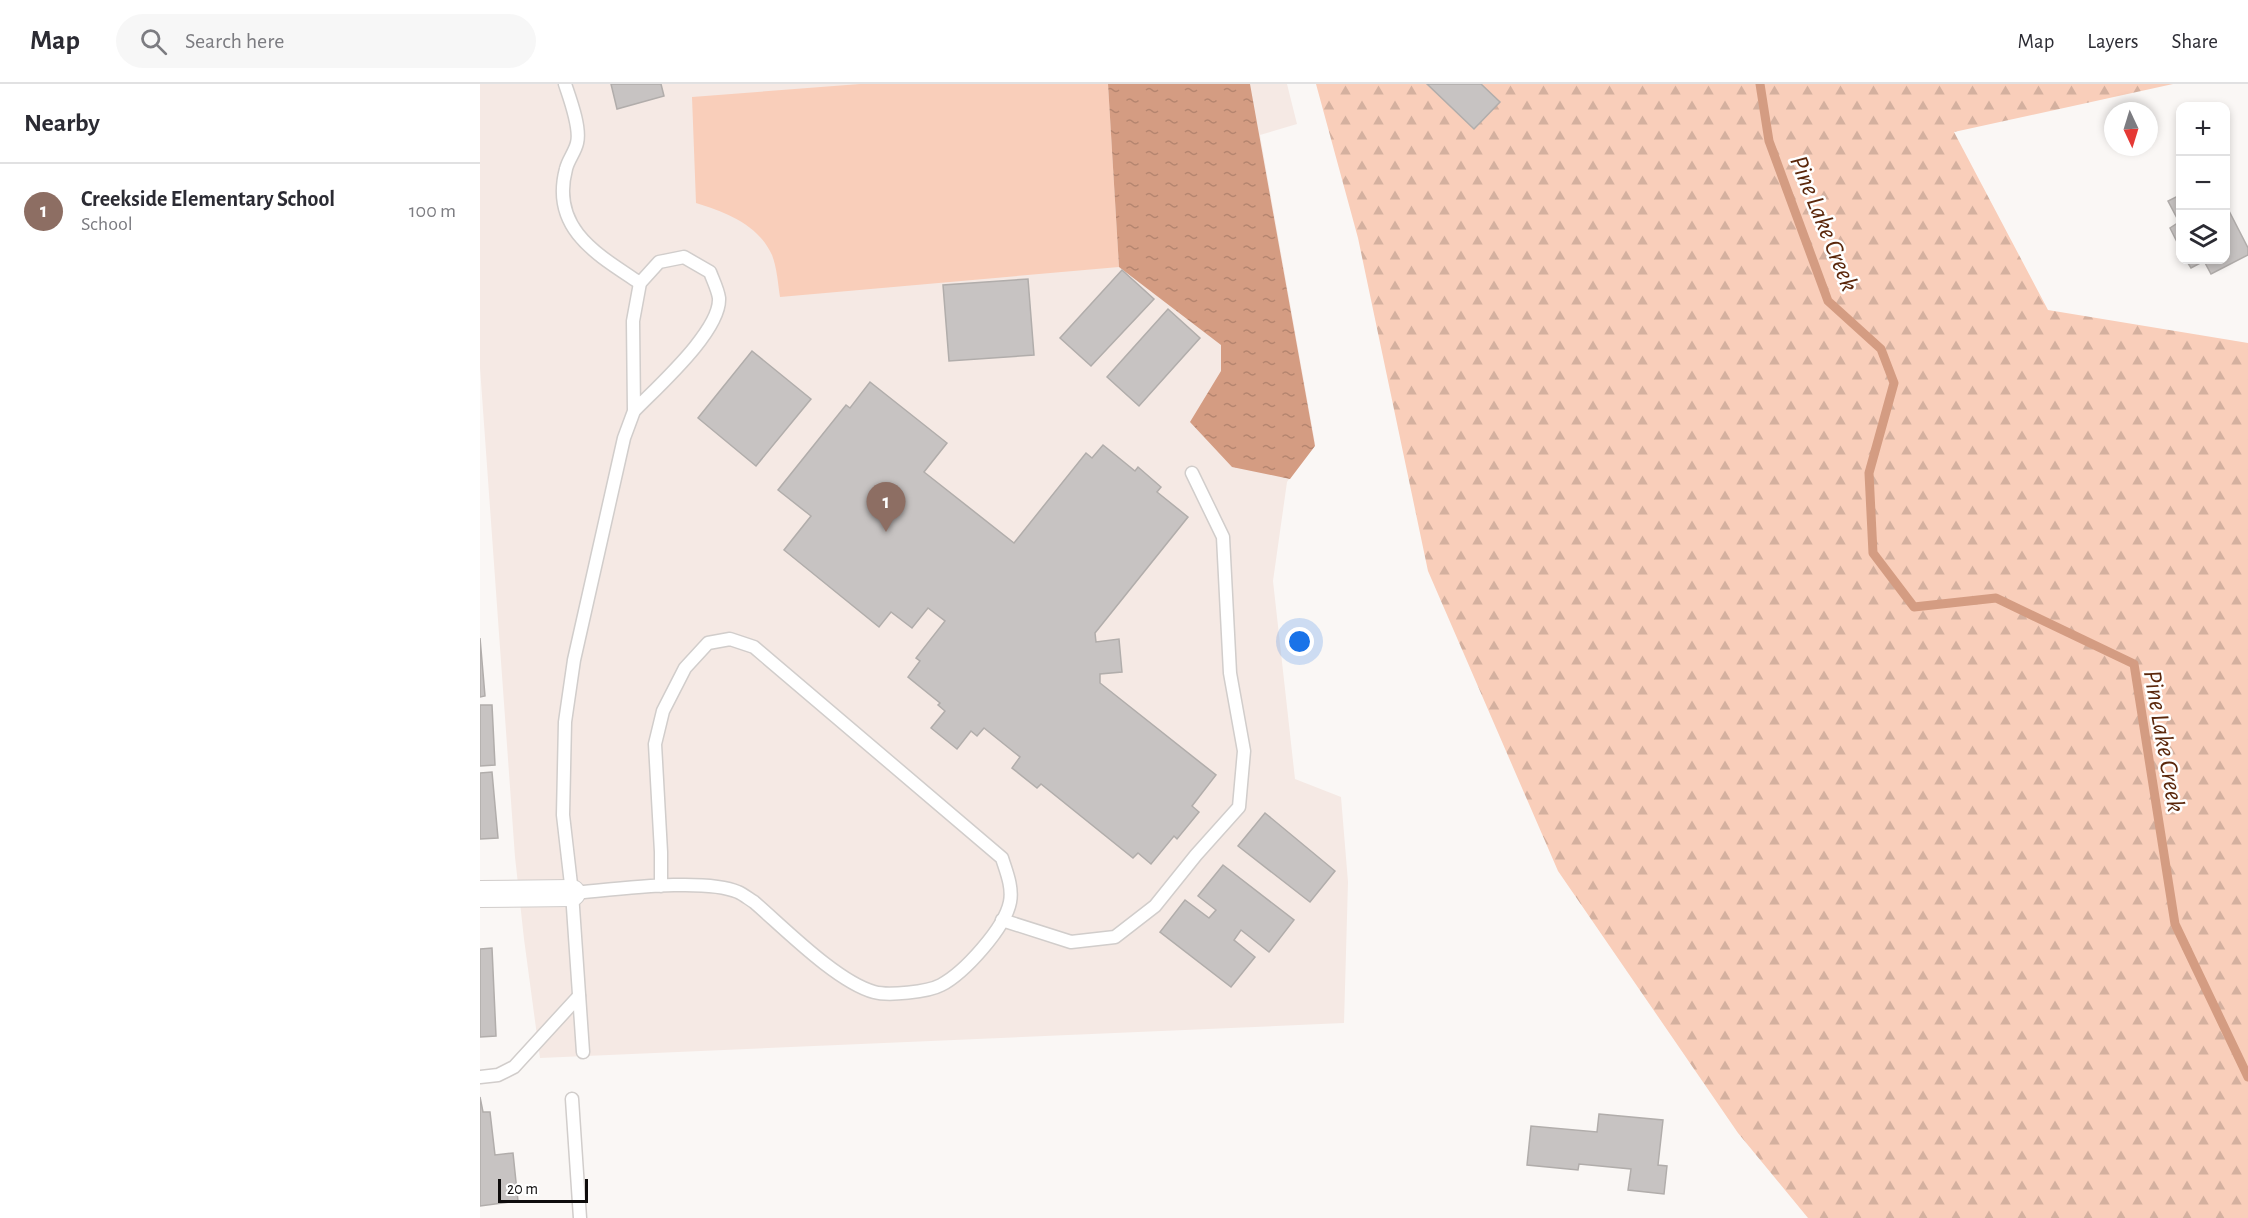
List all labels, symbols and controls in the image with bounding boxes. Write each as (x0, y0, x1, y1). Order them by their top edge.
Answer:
search box (116, 14, 536, 68)
icon: search (137, 25, 170, 58)
text: Map (30, 27, 80, 55)
text: Search here (185, 30, 284, 52)
text: Map (2018, 31, 2054, 52)
text: Layers (2087, 31, 2138, 52)
text: Share (2171, 31, 2218, 52)
north arrow (2104, 102, 2158, 156)
map controls (2176, 102, 2230, 264)
button: + (2176, 102, 2230, 156)
text: Nearby (24, 110, 100, 136)
water label: Pine Lake Creek (1785, 152, 1863, 295)
button: − (2176, 156, 2230, 210)
text: Creekside Elementary School (81, 188, 335, 210)
text: 1 (40, 201, 47, 221)
text: 100 m (409, 201, 456, 221)
button: layers (2176, 210, 2230, 264)
text: School (81, 214, 133, 234)
pin: 1 (866, 482, 906, 532)
your location (1285, 627, 1314, 656)
water label: Pine Lake Creek (2139, 668, 2189, 814)
scale bar (498, 1176, 588, 1204)
text: 20 m (507, 1181, 538, 1197)

